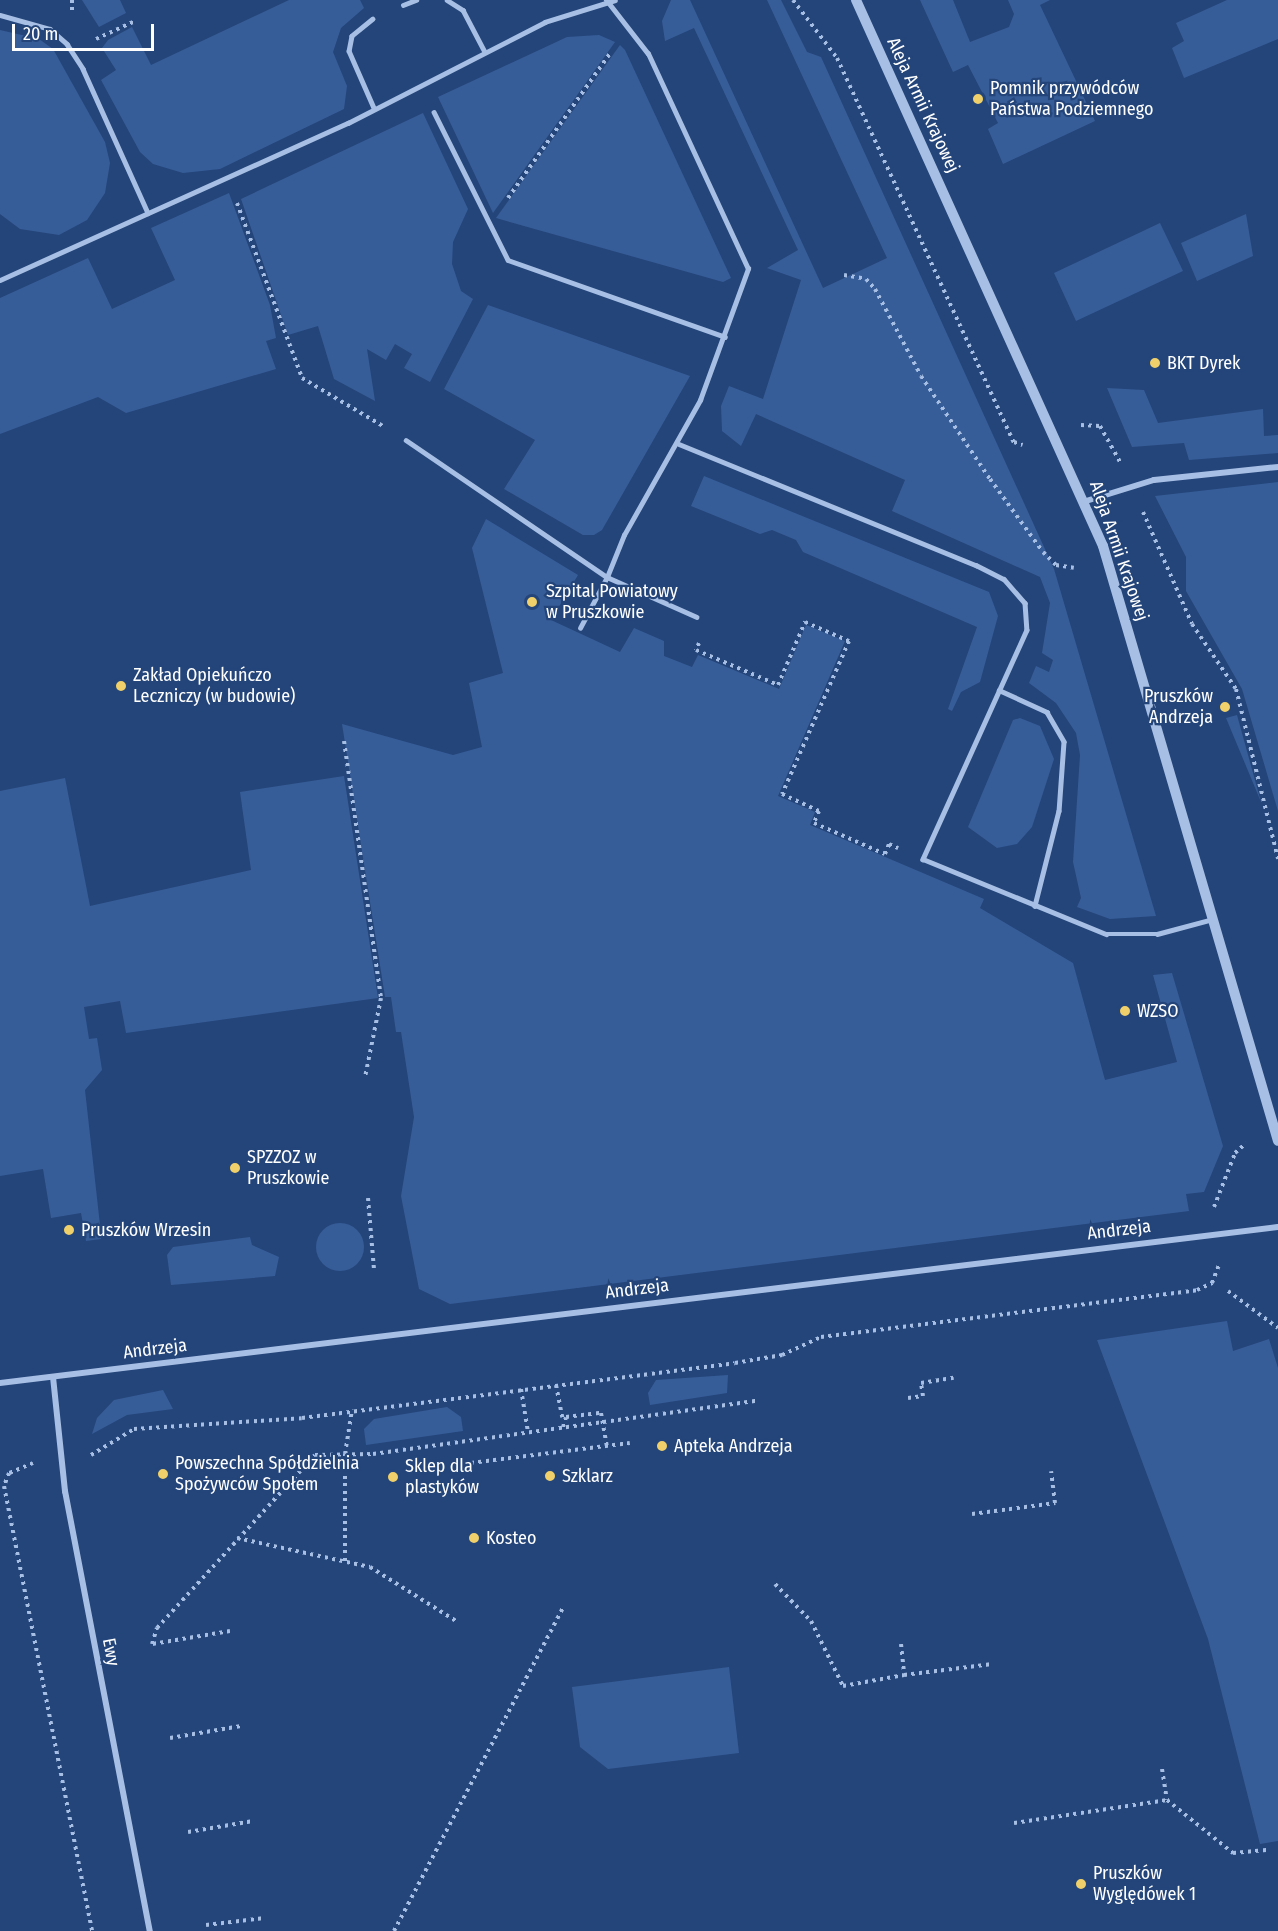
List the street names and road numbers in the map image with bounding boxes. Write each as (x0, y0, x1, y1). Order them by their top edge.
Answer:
street label: Aleja Armii Krajowej (882, 34, 964, 176)
street label: Aleja Armii Krajowej (1085, 478, 1153, 624)
street label: Andrzeja (1086, 1215, 1152, 1245)
street label: Andrzeja (604, 1274, 670, 1304)
street label: Andrzeja (122, 1334, 188, 1364)
street label: Ewy (98, 1636, 124, 1668)

